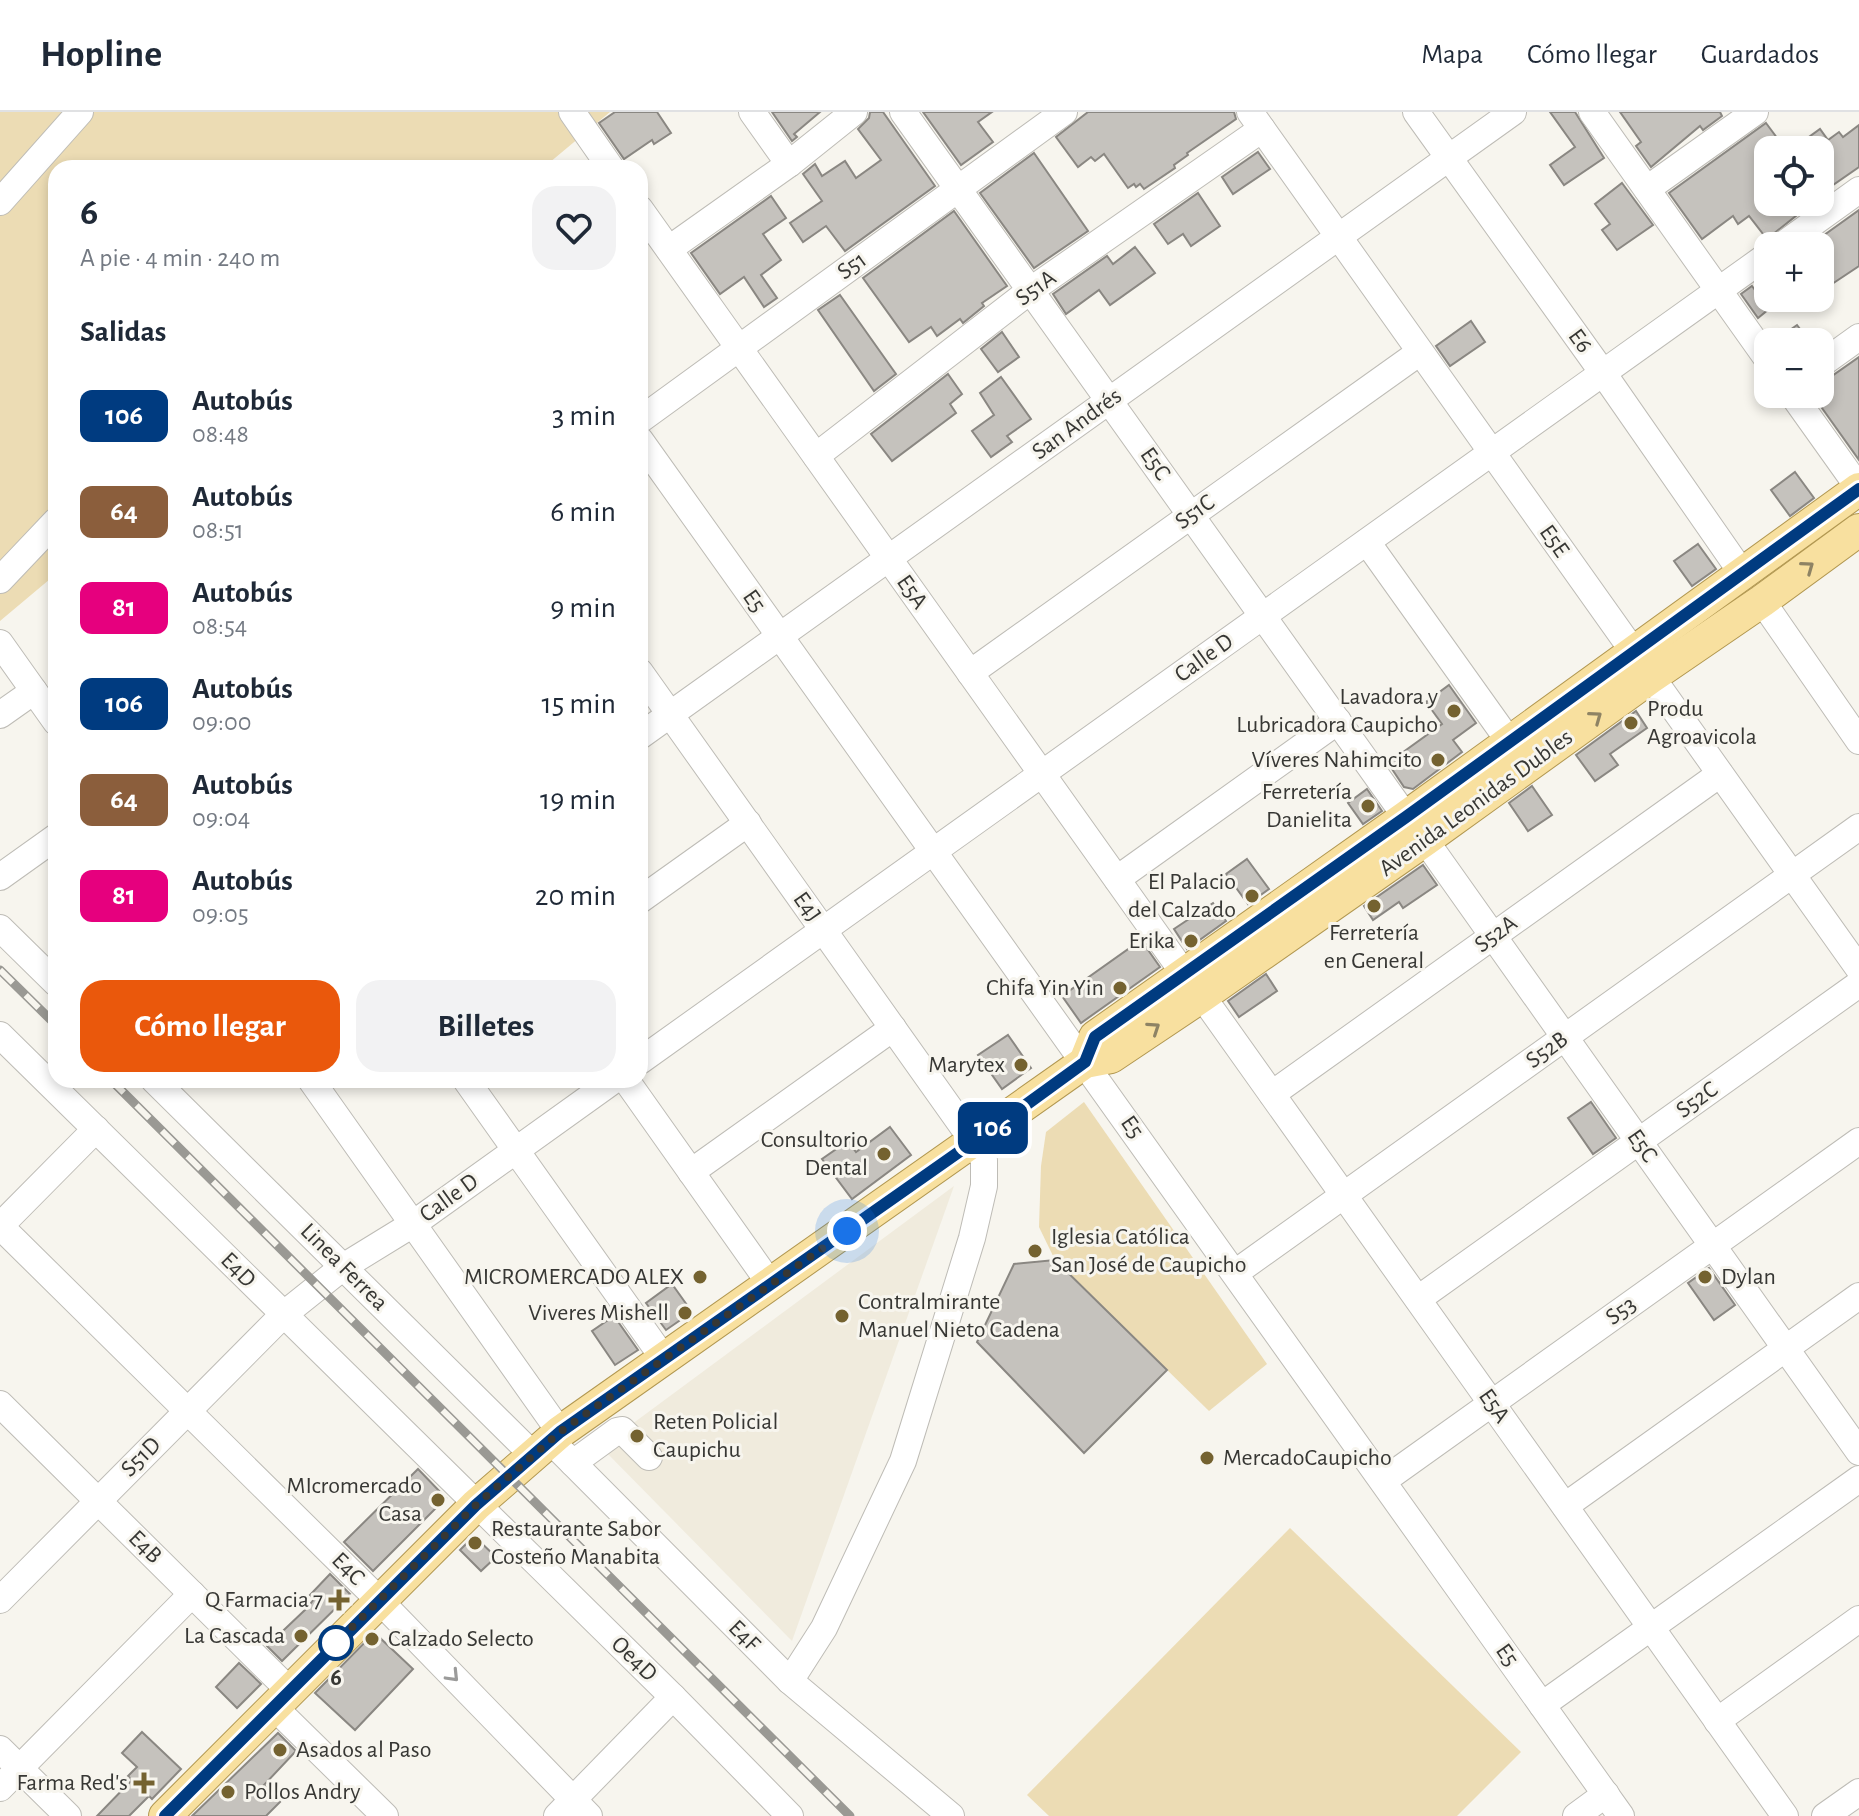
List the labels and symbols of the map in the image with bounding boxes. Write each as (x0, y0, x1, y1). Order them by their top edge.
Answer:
street label: S51 (833, 248, 871, 284)
street label: S51A (1011, 265, 1061, 310)
street label: E6 (1564, 325, 1596, 357)
street label: San Andrés (1028, 384, 1126, 464)
street label: E5C (1135, 443, 1175, 485)
street label: S51C (1171, 490, 1219, 534)
street label: E5E (1535, 521, 1574, 562)
one-way arrow (1799, 563, 1814, 577)
street label: E5A (892, 571, 932, 614)
street label: E5 (738, 585, 770, 617)
street label: Calle D (1170, 629, 1238, 687)
place label: Lavadora y Lubricadora Caupicho (1236, 685, 1438, 737)
place label: Produ Agroavicola (1647, 697, 1757, 749)
marker: Lavadora y Lubricadora Caupicho (1445, 702, 1463, 720)
one-way arrow (1587, 712, 1601, 727)
marker: Produ Agroavicola (1622, 714, 1640, 732)
street label: Avenida Leonidas Dubles (1375, 725, 1577, 881)
place label: Víveres Nahimcito (1252, 748, 1422, 772)
marker: Víveres Nahimcito (1429, 751, 1447, 769)
place label: Ferretería Danielita (1262, 780, 1352, 832)
marker: Ferretería Danielita (1359, 797, 1377, 815)
place label: El Palacio del Calzado (1128, 870, 1236, 922)
marker: El Palacio del Calzado (1243, 887, 1261, 905)
street label: E4J (788, 888, 826, 926)
marker: Ferretería en General (1365, 897, 1383, 915)
street label: S52A (1470, 911, 1522, 957)
place label: Ferretería en General (1324, 921, 1424, 973)
place label: Erika (1129, 929, 1175, 953)
marker: Erika (1182, 932, 1200, 950)
place label: Chifa Yin Yin (986, 976, 1104, 1000)
marker: Chifa Yin Yin (1111, 979, 1129, 997)
one-way arrow (1146, 1023, 1160, 1038)
street label: S52B (1522, 1027, 1572, 1073)
place label: Marytex (928, 1053, 1006, 1077)
marker: Marytex (1012, 1056, 1030, 1074)
street label: S52C (1672, 1077, 1722, 1123)
line badge: 106 (947, 1102, 1039, 1154)
street label: E5 (1116, 1111, 1148, 1143)
street label: E5C (1622, 1125, 1662, 1167)
place label: Consultorio Dental (761, 1128, 868, 1180)
marker: Consultorio Dental (875, 1145, 893, 1163)
street label: Calle D (415, 1169, 483, 1227)
your location (827, 1211, 867, 1251)
street label: Linea Ferrea (296, 1219, 392, 1315)
place label: Iglesia Católica San José de Caupicho (1051, 1225, 1246, 1277)
marker: Iglesia Católica San José de Caupicho (1026, 1242, 1044, 1260)
street label: E4D (216, 1248, 260, 1292)
place label: MICROMERCADO ALEX (464, 1265, 684, 1289)
place label: Dylan (1721, 1265, 1776, 1289)
marker: MICROMERCADO ALEX (691, 1268, 709, 1286)
marker: Dylan (1696, 1268, 1714, 1286)
place label: Contralmirante Manuel Nieto Cadena (858, 1290, 1060, 1342)
street label: S53 (1601, 1292, 1641, 1330)
place label: Viveres Mishell (528, 1301, 669, 1325)
marker: Viveres Mishell (676, 1304, 694, 1322)
marker: Contralmirante Manuel Nieto Cadena (833, 1307, 851, 1325)
street label: E5A (1474, 1385, 1514, 1428)
place label: Reten Policial Caupichu (653, 1410, 778, 1462)
marker: Reten Policial Caupichu (628, 1427, 646, 1445)
street label: S51D (117, 1433, 165, 1481)
place label: MercadoCaupicho (1223, 1446, 1392, 1470)
marker: MercadoCaupicho (1198, 1449, 1216, 1467)
place label: MIcromercado Casa (287, 1474, 422, 1526)
marker: MIcromercado Casa (429, 1491, 447, 1509)
place label: Restaurante Sabor Costeño Manabita (491, 1517, 661, 1569)
street label: E4B (124, 1526, 166, 1568)
marker: Restaurante Sabor Costeño Manabita (466, 1534, 484, 1552)
street label: E4C (327, 1548, 369, 1590)
place label: Q Farmacia 7 (205, 1588, 323, 1612)
marker: Q Farmacia 7 (330, 1591, 348, 1609)
street label: E4F (724, 1616, 765, 1657)
place label: La Cascada (184, 1624, 285, 1648)
marker: 6 (319, 1626, 353, 1660)
marker: La Cascada (292, 1627, 310, 1645)
place label: Calzado Selecto (388, 1627, 534, 1651)
marker: Calzado Selecto (363, 1630, 381, 1648)
street label: Oe4D (606, 1632, 662, 1686)
street label: E5 (1491, 1639, 1523, 1671)
place label: 6 (330, 1666, 342, 1690)
one-way arrow (444, 1667, 458, 1681)
place label: Asados al Paso (296, 1738, 431, 1762)
marker: Asados al Paso (271, 1741, 289, 1759)
place label: Farma Red's (17, 1771, 128, 1795)
marker: Farma Red's (135, 1774, 153, 1792)
place label: Pollos Andry (244, 1780, 360, 1804)
marker: Pollos Andry (219, 1783, 237, 1801)

